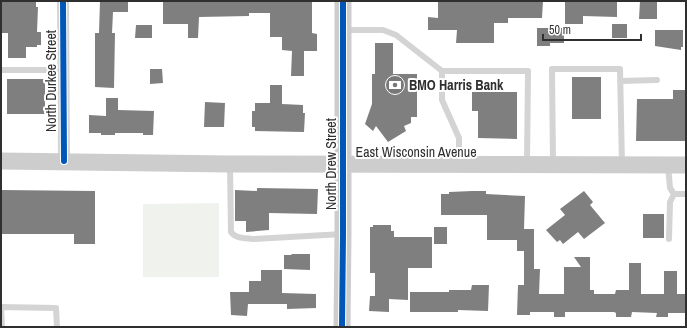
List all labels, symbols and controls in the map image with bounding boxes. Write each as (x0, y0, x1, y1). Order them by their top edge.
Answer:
scale bar (543, 16, 641, 42)
text: 50 m (549, 22, 571, 38)
street label: North Durkee Street (42, 30, 60, 132)
bank icon: BMO Harris Bank (384, 74, 406, 96)
place label: BMO Harris Bank (409, 76, 504, 94)
street label: North Drew Street (322, 118, 340, 210)
street label: East Wisconsin Avenue (355, 143, 477, 161)

